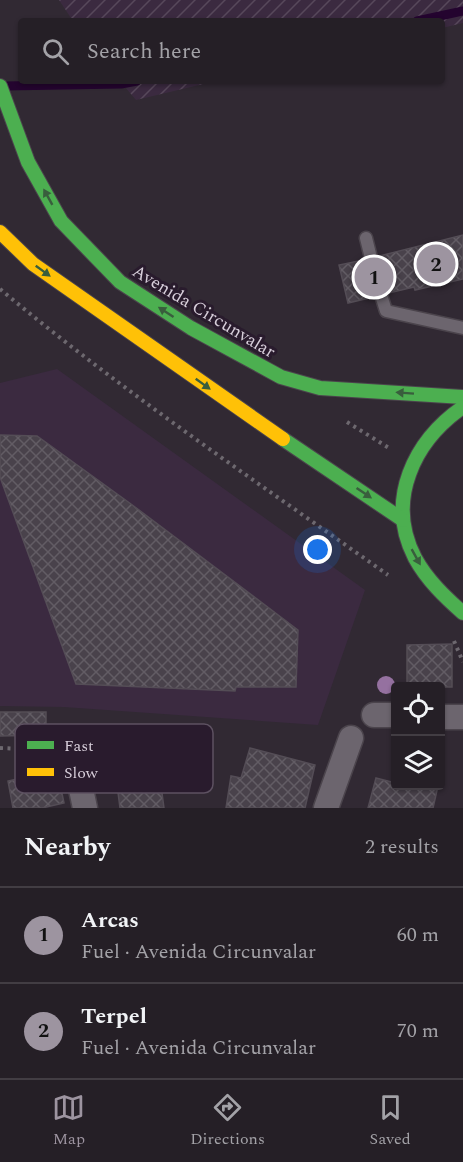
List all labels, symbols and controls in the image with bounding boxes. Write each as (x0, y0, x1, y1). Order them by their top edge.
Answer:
search box (18, 18, 445, 84)
icon: search (39, 35, 72, 68)
text: Search here (87, 35, 201, 68)
one-way arrow (43, 188, 53, 205)
pin: 2 (416, 242, 456, 286)
pin: 1 (354, 254, 394, 300)
street label: Avenida Circunvalar (127, 258, 281, 365)
one-way arrow (35, 265, 51, 277)
one-way arrow (158, 306, 174, 318)
one-way arrow (194, 378, 210, 390)
one-way arrow (395, 389, 414, 398)
one-way arrow (355, 488, 372, 499)
your location (303, 535, 332, 564)
one-way arrow (411, 548, 421, 565)
map controls (391, 682, 445, 790)
button: locate (391, 682, 445, 736)
legend (15, 724, 213, 793)
text: Fast (64, 734, 94, 758)
button: layers (391, 736, 445, 790)
text: Slow (64, 761, 99, 785)
text: Nearby (24, 827, 110, 867)
text: 2 results (365, 832, 439, 862)
text: Arcas (81, 904, 139, 937)
text: 1 (38, 920, 49, 950)
text: 60 m (397, 920, 439, 950)
text: Fuel · Avenida Circunvalar (81, 937, 316, 967)
text: Terpel (81, 1000, 147, 1033)
text: 2 (38, 1016, 49, 1046)
text: 70 m (397, 1016, 439, 1046)
text: Fuel · Avenida Circunvalar (81, 1033, 316, 1063)
tab: Map (52, 1091, 85, 1151)
tab: Directions (190, 1091, 265, 1151)
tab: Saved (370, 1091, 411, 1151)

